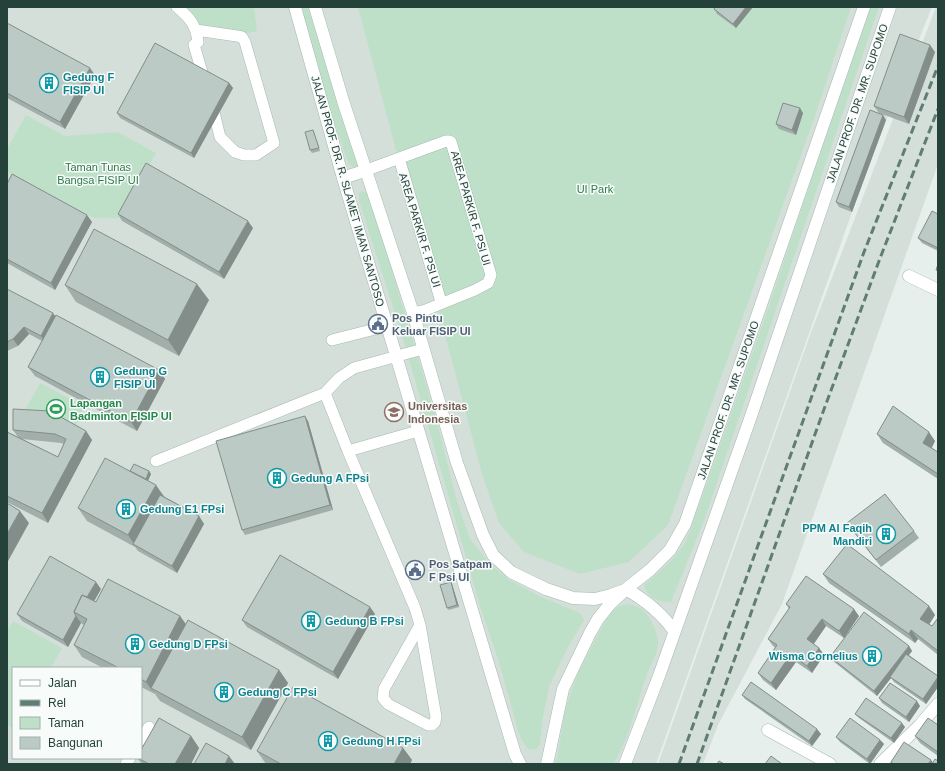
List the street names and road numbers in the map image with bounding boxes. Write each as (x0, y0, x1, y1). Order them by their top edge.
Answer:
street label: JALAN PROF. DR. MR. SUPOMO (824, 22, 890, 184)
street label: JALAN PROF. DR. R. SLAMET IMAN SANTOSO (309, 74, 387, 308)
street label: AREA PARKIR F. PSI UI (449, 149, 493, 267)
street label: AREA PARKIR F. PSI UI (397, 171, 443, 289)
street label: JALAN PROF. DR. MR. SUPOMO (695, 319, 761, 481)

